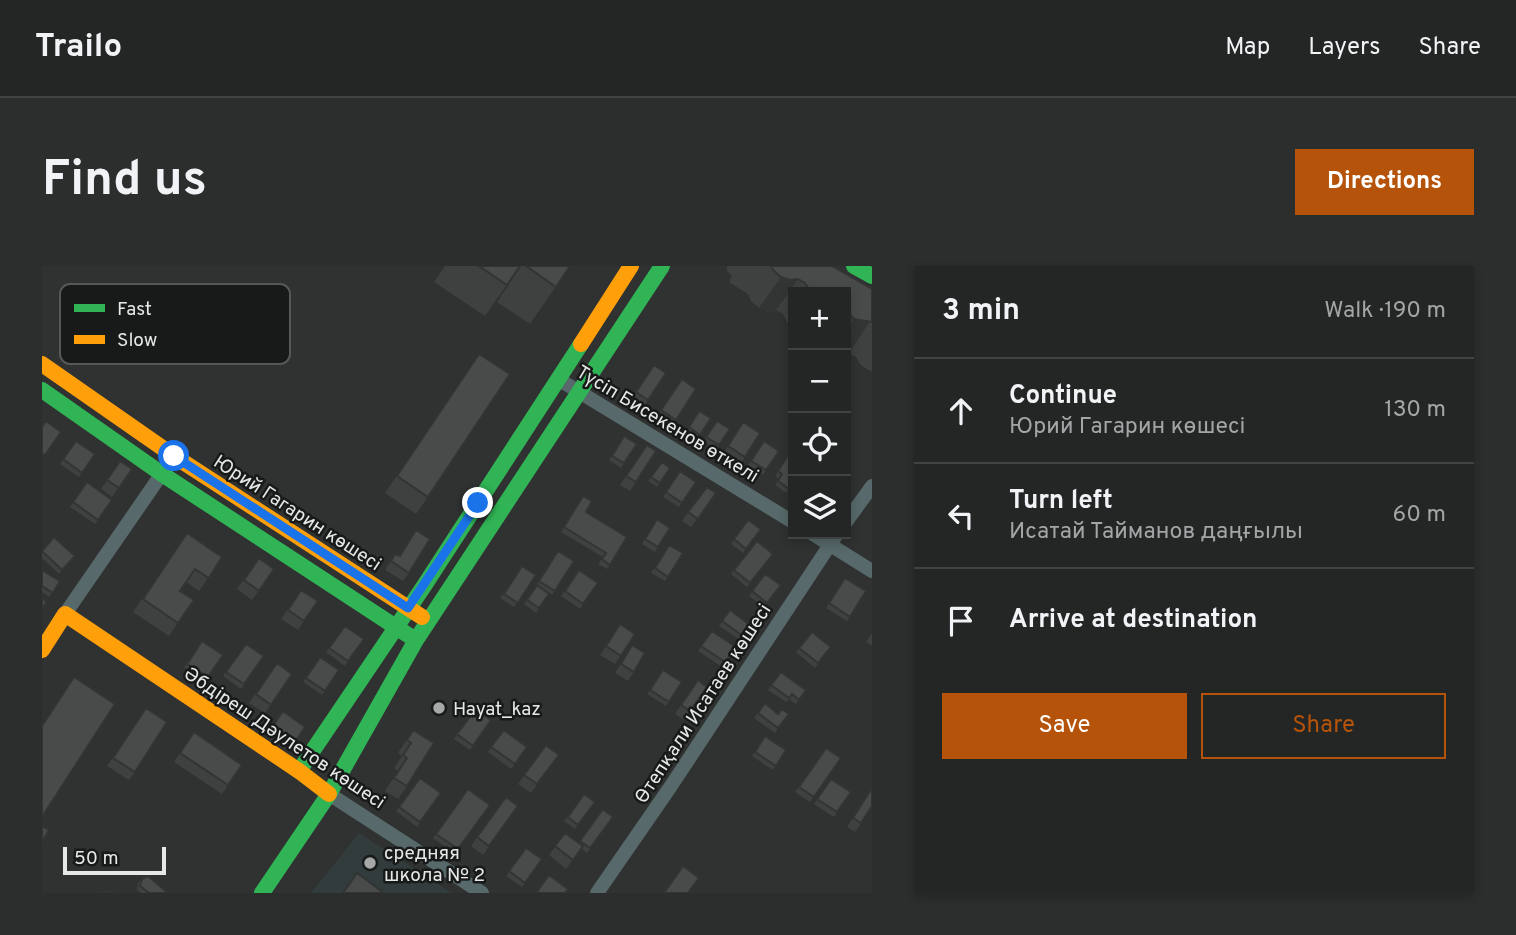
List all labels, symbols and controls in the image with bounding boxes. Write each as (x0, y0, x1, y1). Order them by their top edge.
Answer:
text: Trailo (35, 27, 122, 69)
text: Map (1225, 33, 1270, 63)
text: Layers (1308, 33, 1380, 63)
text: Share (1418, 33, 1481, 63)
button: Directions (1295, 149, 1474, 215)
text: Find us (42, 151, 207, 213)
legend (60, 284, 290, 364)
map controls (788, 287, 851, 539)
button: + (788, 287, 851, 350)
text: 3 min (942, 293, 1020, 330)
text: Walk · 190 m (1324, 297, 1446, 326)
text: Fast (117, 298, 152, 322)
text: Slow (117, 329, 157, 353)
button: − (788, 350, 851, 413)
street label: Түсіп Бисекенов өткелі (571, 361, 763, 489)
text: Continue (1009, 380, 1117, 413)
icon: ahead (942, 392, 980, 430)
text: 130 m (1384, 396, 1446, 425)
button: locate (788, 413, 851, 476)
text: Юрий Гагарин көшесі (1009, 413, 1245, 442)
route start (158, 440, 189, 471)
street label: Юрий Гагарин көшесі (208, 450, 385, 577)
button: layers (788, 476, 851, 539)
text: Turn left (1009, 485, 1113, 518)
route end (462, 487, 493, 518)
icon: left (942, 497, 980, 535)
text: 60 m (1393, 501, 1446, 530)
text: Исатай Тайманов даңғылы (1009, 518, 1303, 547)
street label: Өтепқали Исатаев көшесі (630, 600, 777, 809)
icon: arrive (942, 602, 980, 640)
text: Arrive at destination (1009, 604, 1257, 637)
street label: Әбдіреш Дәулетов көшесі (179, 662, 389, 815)
button: Save (942, 693, 1187, 759)
button: Share (1201, 693, 1446, 759)
place label: Hayat_kaz (453, 698, 541, 722)
marker: Hayat_kaz (431, 700, 447, 716)
place label: cредняя школа № 2 (384, 842, 485, 888)
scale bar (63, 844, 166, 876)
text: 50 m (74, 847, 119, 871)
marker: cредняя школа № 2 (362, 855, 378, 871)

